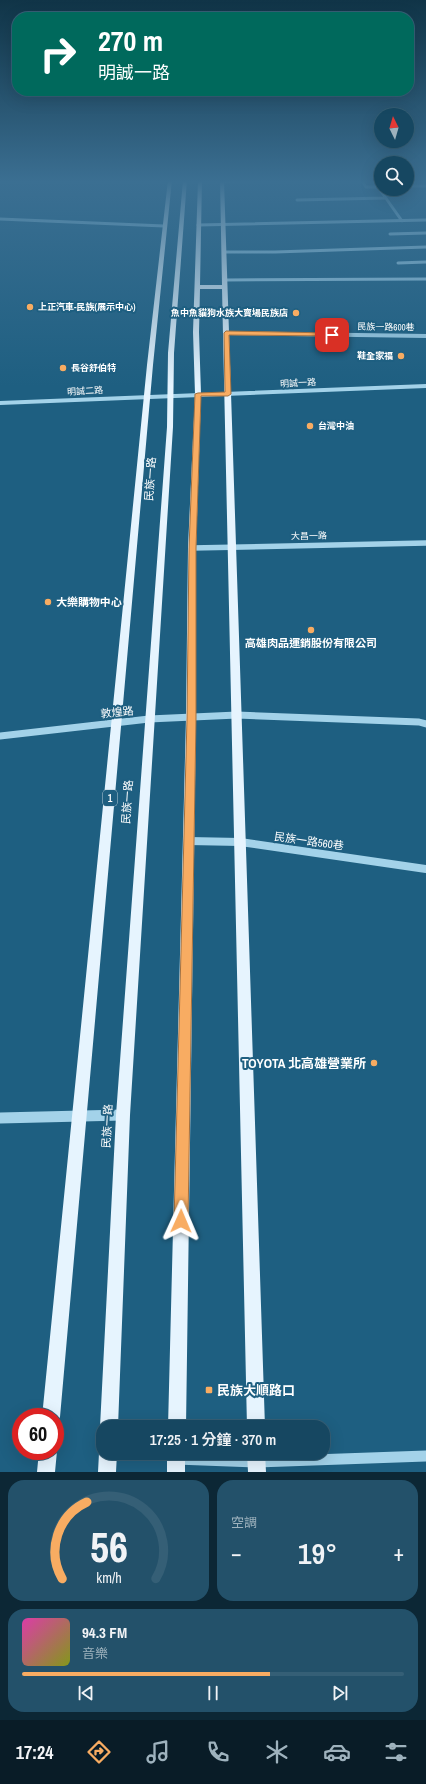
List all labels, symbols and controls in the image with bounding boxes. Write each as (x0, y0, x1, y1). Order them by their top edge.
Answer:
text: 270 m (98, 22, 163, 60)
icon: right (32, 28, 84, 80)
text: 明誠一路 (98, 60, 170, 85)
north arrow (374, 108, 414, 148)
map controls (374, 108, 414, 196)
button: search (374, 156, 414, 196)
place label: 上正汽車-民族(展示中心) (38, 301, 136, 313)
marker: 上正汽車-民族(展示中心) (25, 302, 35, 312)
place label: 魚中魚貓狗水族大賣場民族店 (171, 307, 288, 319)
marker: 魚中魚貓狗水族大賣場民族店 (291, 308, 301, 318)
pin (315, 318, 349, 352)
street label: 民族一路600巷 (357, 321, 415, 333)
icon: arrive (321, 324, 343, 346)
place label: 鞋全家福 (357, 350, 393, 362)
marker: 鞋全家福 (396, 351, 406, 361)
place label: 長谷舒伯特 (71, 362, 116, 374)
marker: 長谷舒伯特 (58, 363, 68, 373)
street label: 明誠一路 (280, 376, 316, 390)
street label: 明誠二路 (67, 384, 103, 398)
place label: 台灣中油 (318, 420, 354, 432)
marker: 台灣中油 (305, 421, 315, 431)
street label: 民族一路 (141, 457, 159, 501)
street label: 大昌一路 (291, 530, 327, 542)
place label: 大樂購物中心 (56, 595, 122, 609)
marker: 大樂購物中心 (43, 597, 53, 607)
marker: 高雄肉品運銷股份有限公司 (306, 625, 316, 635)
place label: 高雄肉品運銷股份有限公司 (245, 636, 377, 650)
street label: 敦煌路 (100, 703, 134, 721)
street label: 民族一路 (118, 780, 136, 824)
road number: 1 (103, 790, 117, 806)
street label: 民族一路560巷 (273, 829, 345, 853)
place label: TOYOTA 北高雄營業所 (242, 1055, 366, 1072)
marker: TOYOTA 北高雄營業所 (369, 1058, 379, 1068)
street label: 民族一路 (99, 1104, 115, 1148)
position arrow (160, 1200, 202, 1242)
place label: 民族大順路口 (217, 1382, 295, 1399)
marker: 民族大順路口 (204, 1385, 214, 1395)
speed limit sign: 60 (12, 1408, 64, 1460)
text: 17:25 · 1 分鐘 · 370 m (150, 1429, 276, 1450)
text: 空調 (231, 1514, 257, 1531)
text: 56 (90, 1518, 127, 1574)
text: 19° (298, 1533, 337, 1573)
text: − (231, 1538, 242, 1568)
text: + (393, 1538, 404, 1568)
text: km/h (96, 1567, 121, 1586)
text: 94.3 FM (82, 1622, 127, 1643)
text: 音樂 (82, 1645, 108, 1662)
icon: previous (75, 1682, 97, 1704)
icon: pause (202, 1682, 224, 1704)
icon: next (329, 1682, 351, 1704)
icon: directions (85, 1738, 113, 1766)
icon: music (144, 1738, 172, 1766)
icon: phone (204, 1738, 232, 1766)
icon: climate (263, 1738, 291, 1766)
icon: car (323, 1738, 351, 1766)
icon: filters (382, 1738, 410, 1766)
text: 17:24 (16, 1740, 53, 1765)

